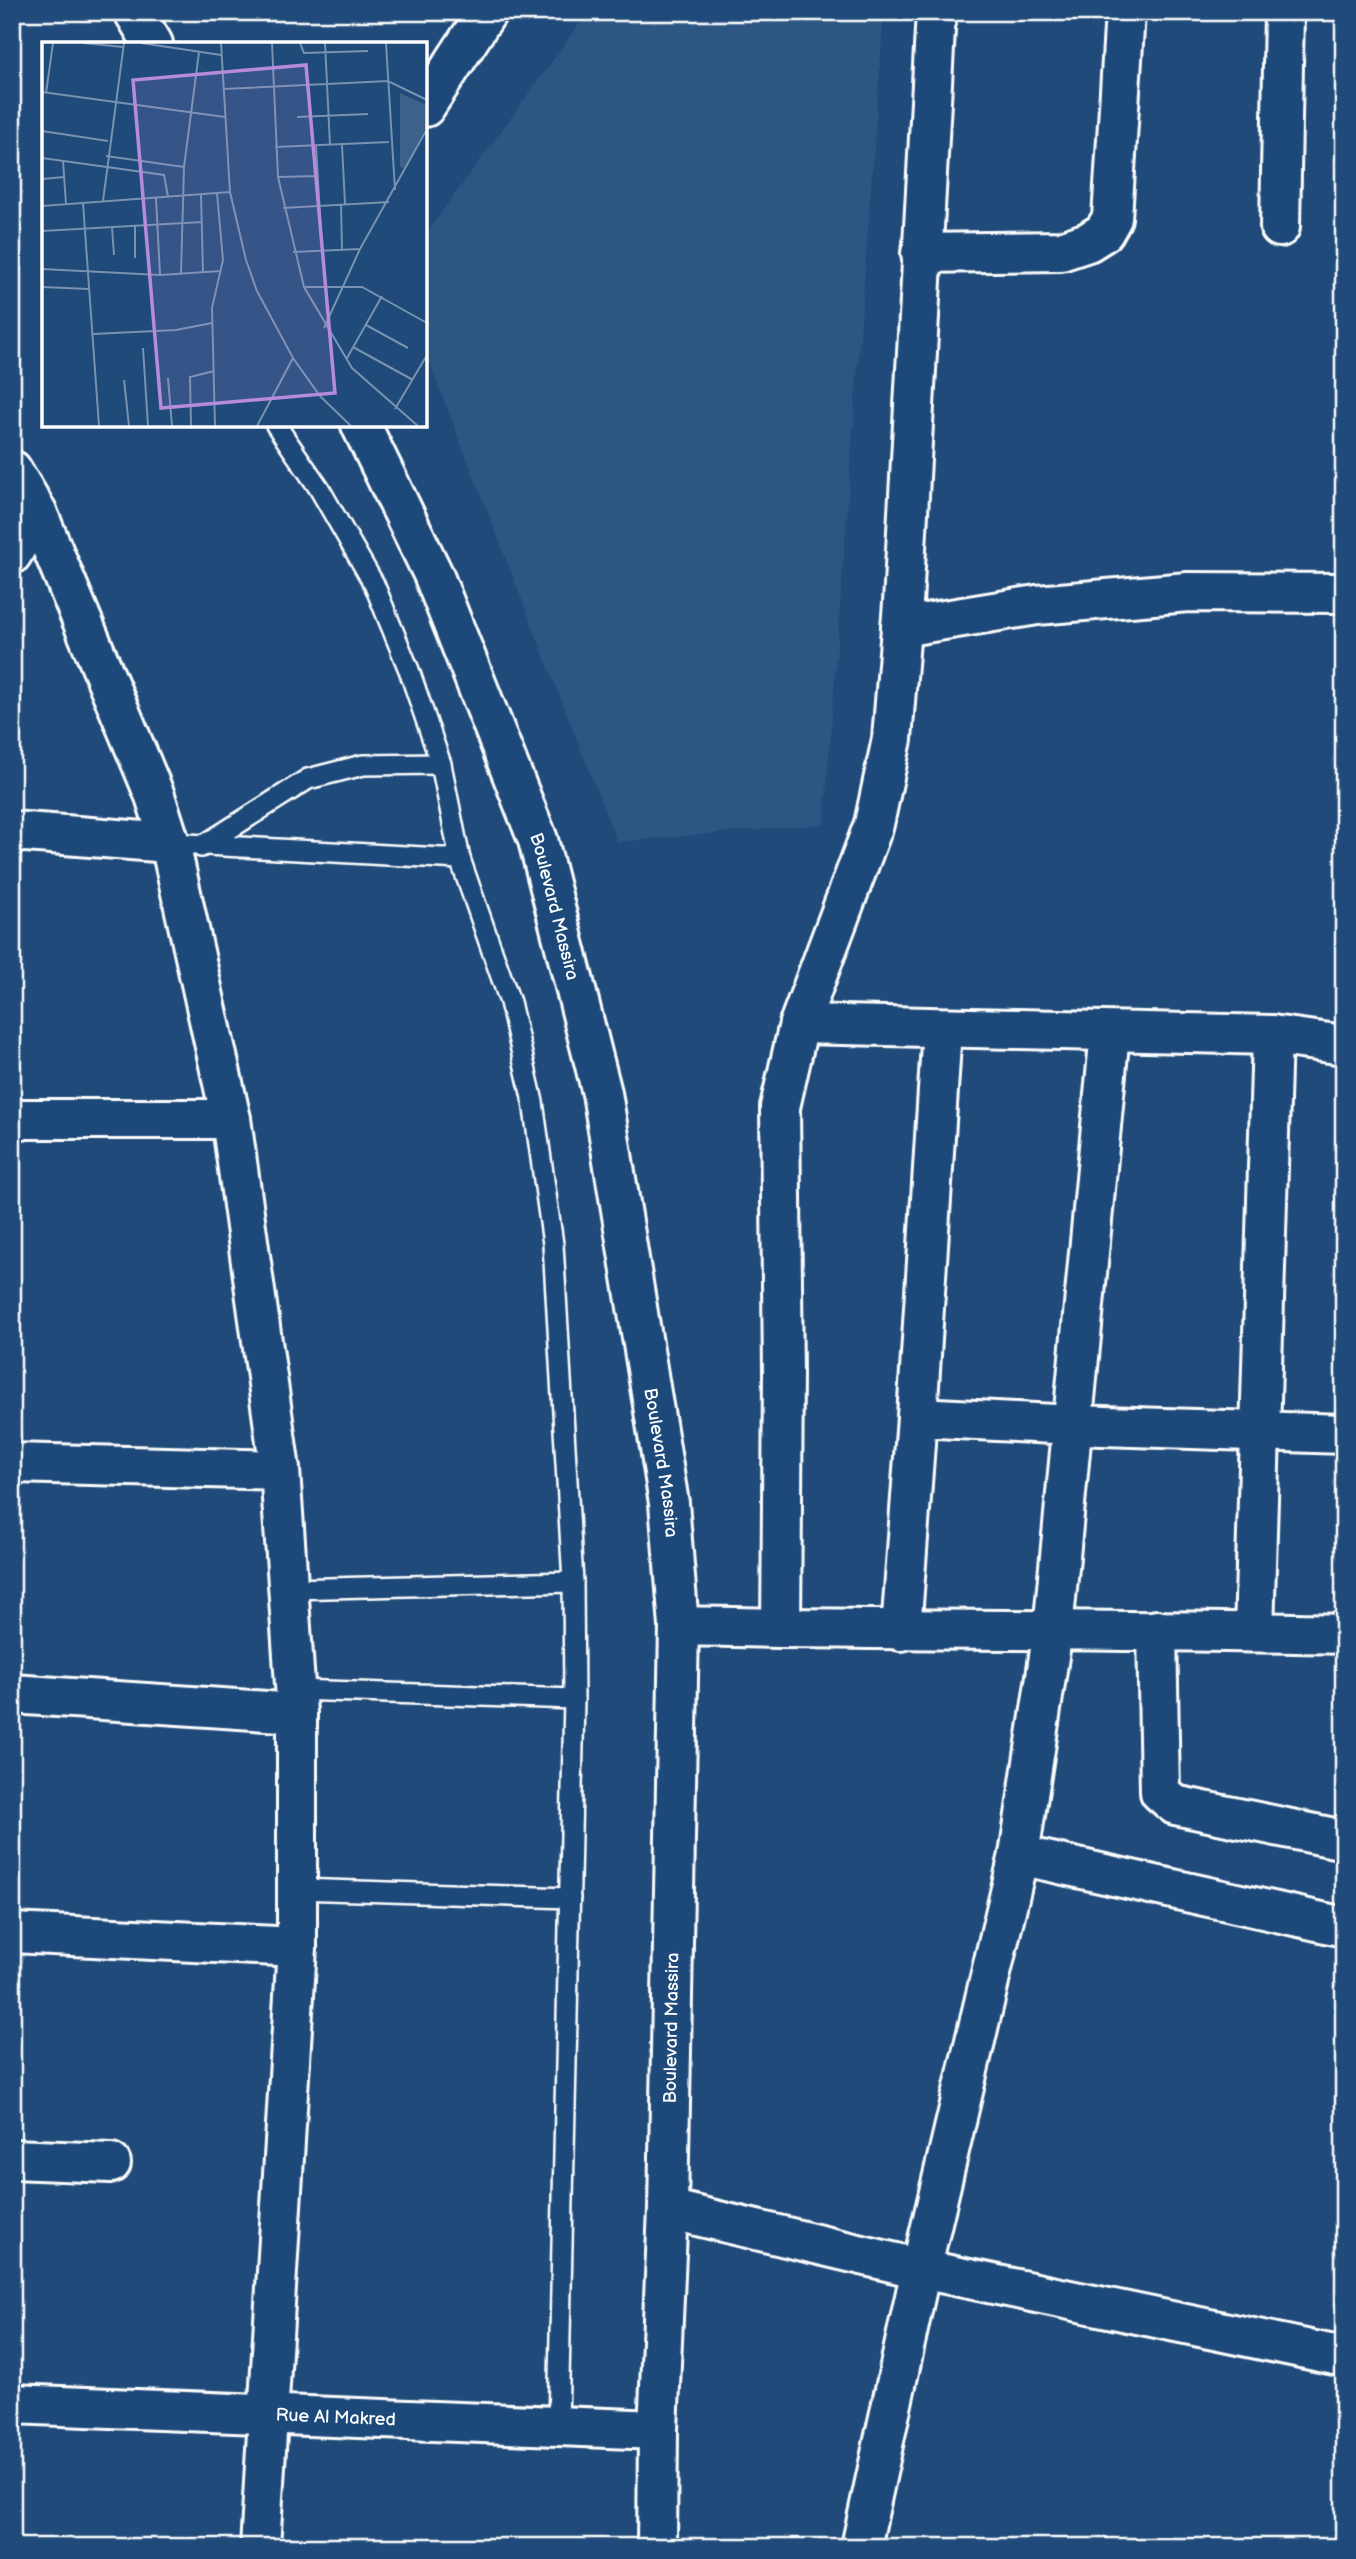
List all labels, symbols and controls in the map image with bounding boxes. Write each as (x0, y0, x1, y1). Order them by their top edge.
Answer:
inset map (42, 42, 427, 427)
street label: Boulevard Massira (525, 830, 583, 982)
street label: Boulevard Massira (639, 1387, 682, 1538)
street label: Boulevard Massira (660, 1952, 683, 2104)
street label: Rue Al Makred (275, 2405, 396, 2430)

